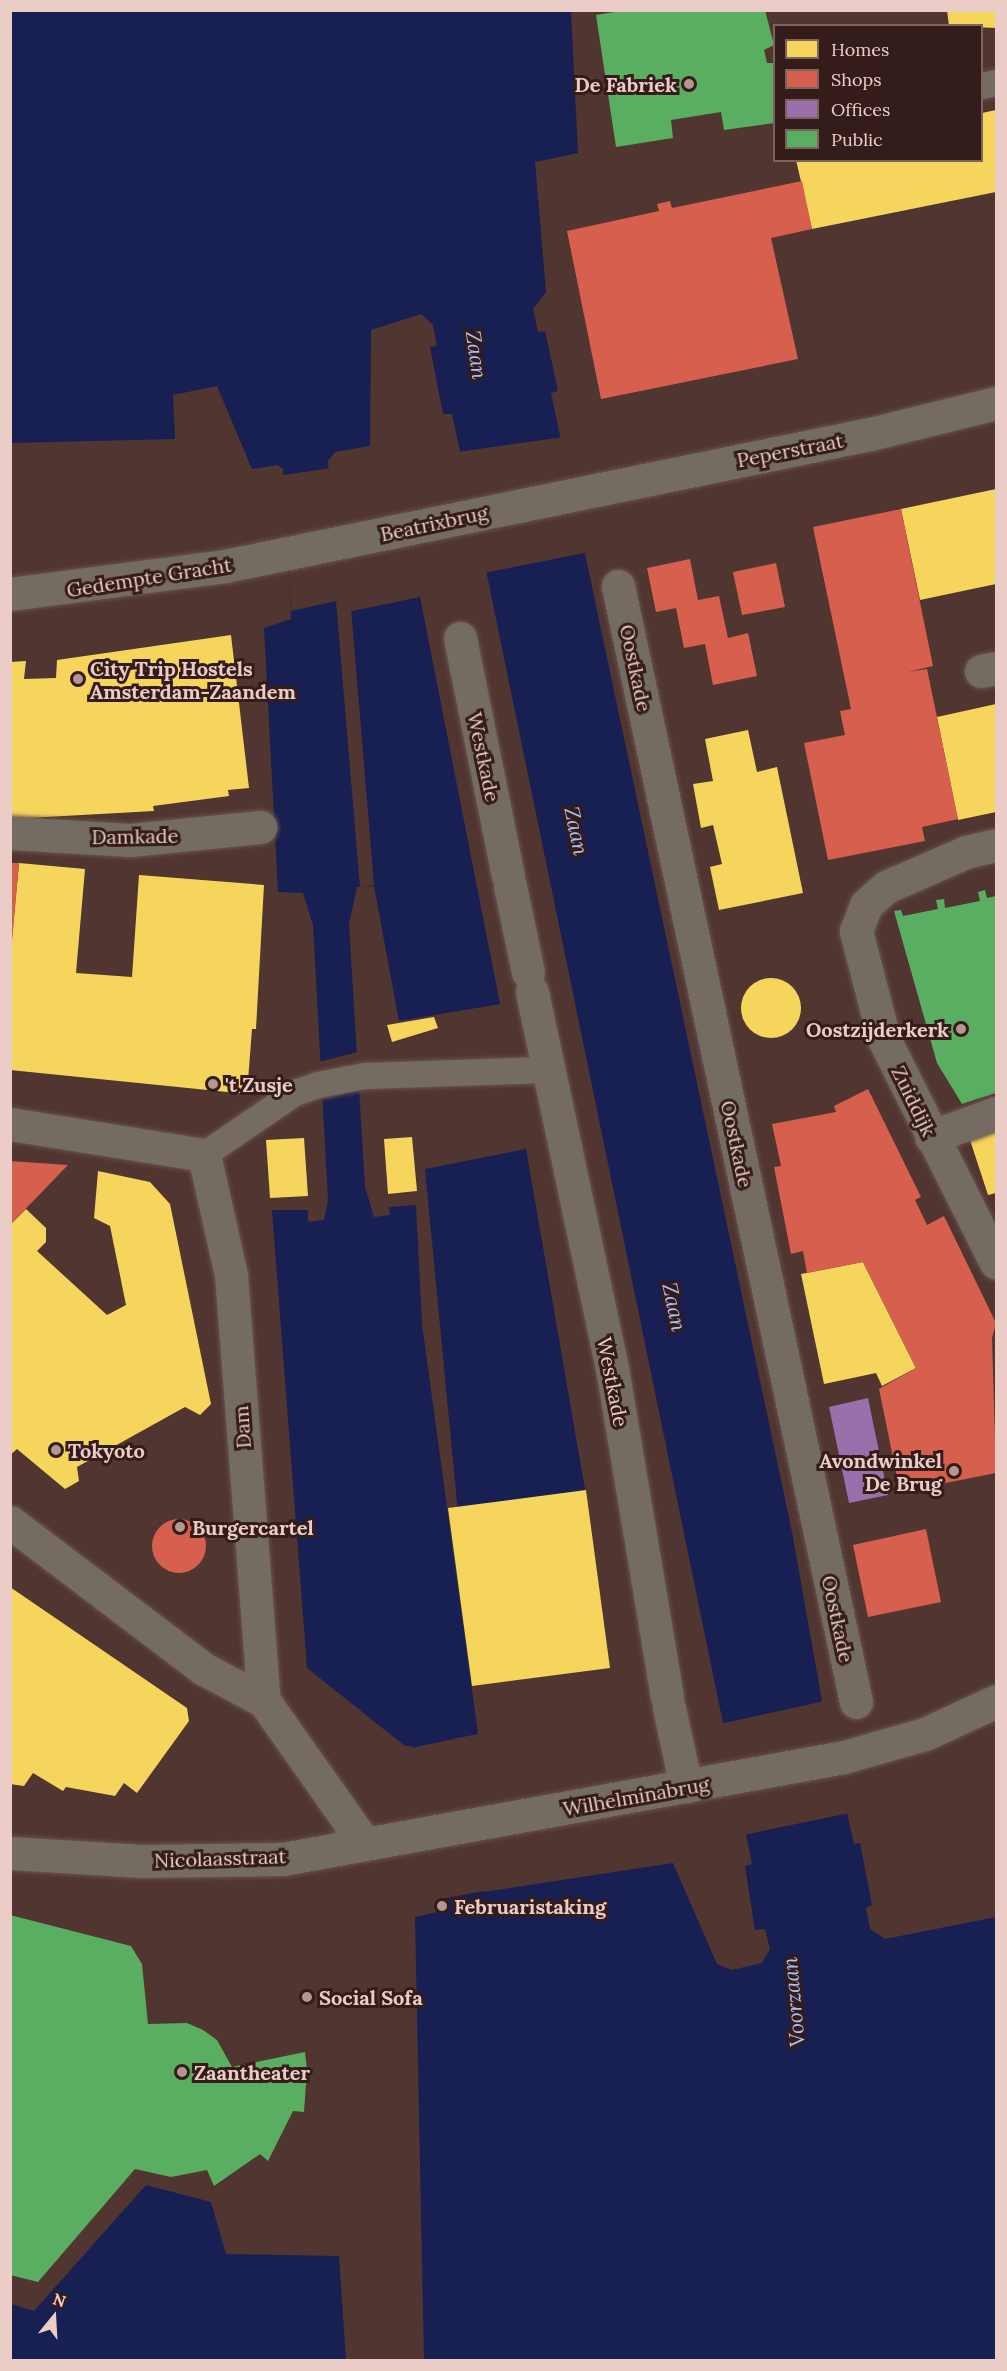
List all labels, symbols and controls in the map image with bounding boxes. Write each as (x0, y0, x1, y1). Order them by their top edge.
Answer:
legend (773, 24, 983, 162)
text: Homes (831, 38, 889, 61)
text: Shops (831, 68, 882, 91)
place label: De Fabriek (574, 72, 677, 96)
marker: De Fabriek (682, 77, 696, 91)
text: Offices (831, 98, 890, 121)
text: Public (831, 128, 883, 151)
water label: Zaan (460, 329, 492, 381)
street label: Peperstraat (735, 428, 845, 472)
street label: Beatrixbrug (378, 500, 490, 546)
street label: Gedempte Gracht (65, 552, 233, 602)
street label: Oostkade (615, 622, 657, 714)
place label: City Trip Hostels Amsterdam-Zaandem (90, 656, 296, 703)
marker: City Trip Hostels Amsterdam-Zaandem (71, 672, 85, 686)
street label: Westkade (463, 710, 505, 804)
water label: Zaan (559, 805, 593, 857)
street label: Damkade (91, 823, 179, 849)
place label: Oostzijderkerk (806, 1017, 949, 1041)
marker: Oostzijderkerk (954, 1022, 968, 1036)
street label: Zuiddijk (887, 1062, 941, 1140)
place label: 't Zusje (225, 1072, 293, 1096)
marker: 't Zusje (206, 1077, 220, 1091)
street label: Oostkade (716, 1098, 758, 1190)
water label: Zaan (657, 1281, 691, 1333)
street label: Westkade (593, 1335, 633, 1429)
street label: Dam (229, 1405, 255, 1449)
place label: Tokyoto (68, 1438, 145, 1462)
marker: Tokyoto (49, 1443, 63, 1457)
place label: Avondwinkel De Brug (819, 1448, 942, 1495)
marker: Avondwinkel De Brug (947, 1464, 961, 1478)
place label: Burgercartel (192, 1515, 314, 1539)
marker: Burgercartel (173, 1520, 187, 1534)
street label: Oostkade (817, 1573, 859, 1665)
street label: Wilhelminabrug (561, 1771, 711, 1821)
street label: Nicolaasstraat (154, 1844, 286, 1872)
place label: Februaristaking (454, 1894, 606, 1918)
marker: Februaristaking (435, 1899, 449, 1913)
water label: Voorzaan (778, 1956, 810, 2048)
place label: Social Sofa (319, 1985, 423, 2009)
marker: Social Sofa (300, 1990, 314, 2004)
place label: Zaantheater (194, 2060, 310, 2084)
marker: Zaantheater (175, 2065, 189, 2079)
north arrow (24, 2287, 84, 2347)
text: N (51, 2288, 69, 2311)

